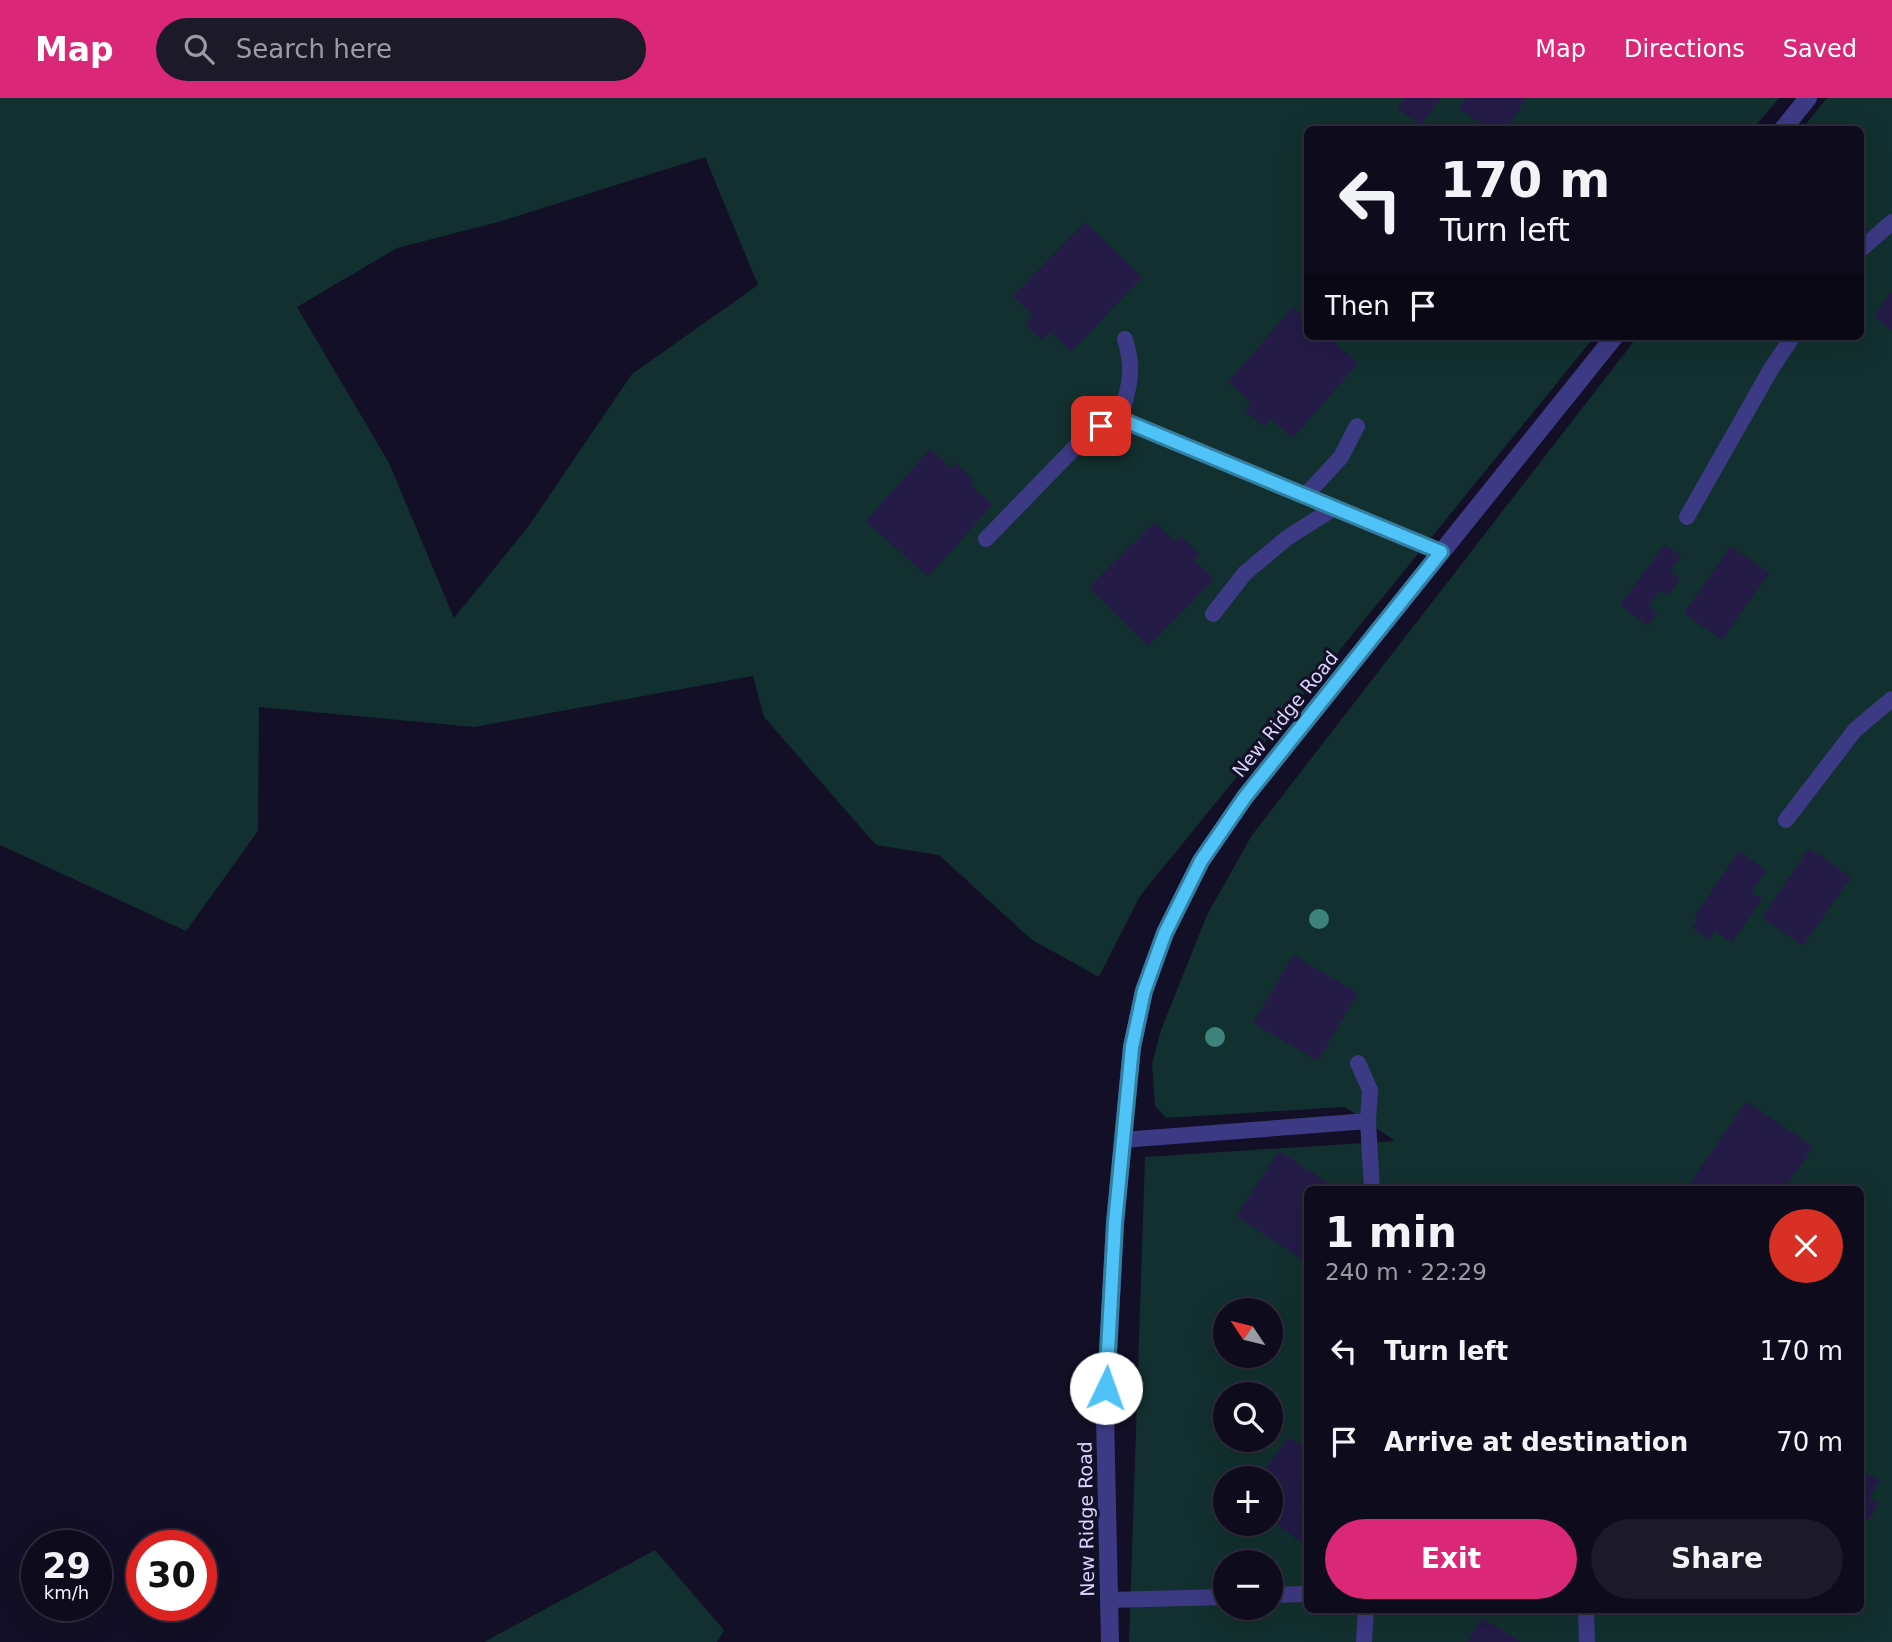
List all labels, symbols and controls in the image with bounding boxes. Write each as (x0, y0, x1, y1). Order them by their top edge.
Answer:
search box (156, 18, 646, 81)
text: Map (35, 30, 114, 69)
icon: search (180, 30, 218, 68)
text: Search here (236, 34, 392, 64)
text: Map (1535, 35, 1586, 63)
text: Directions (1624, 35, 1745, 63)
text: Saved (1783, 35, 1857, 63)
text: 170 m (1440, 152, 1610, 209)
icon: left (1325, 154, 1416, 245)
text: Turn left (1440, 211, 1570, 249)
icon: arrive (1404, 287, 1442, 325)
text: Then (1325, 291, 1390, 321)
pin (1071, 396, 1131, 456)
icon: arrive (1082, 407, 1120, 445)
street label: New Ridge Road (1228, 647, 1342, 781)
text: 1 min (1325, 1208, 1457, 1257)
button: close (1769, 1209, 1843, 1283)
text: 240 m · 22:29 (1325, 1259, 1487, 1285)
north arrow (1213, 1298, 1283, 1368)
map controls (1213, 1298, 1283, 1620)
icon: left (1325, 1332, 1363, 1370)
text: Turn left (1384, 1336, 1508, 1366)
text: 170 m (1760, 1336, 1843, 1366)
position arrow (1069, 1351, 1143, 1425)
button: search (1213, 1382, 1283, 1452)
icon: arrive (1325, 1423, 1363, 1461)
text: Arrive at destination (1384, 1427, 1688, 1457)
text: 70 m (1776, 1427, 1843, 1457)
street label: New Ridge Road (1074, 1441, 1098, 1597)
button: + (1213, 1466, 1283, 1536)
button: Exit (1325, 1519, 1577, 1599)
button: Share (1591, 1519, 1843, 1599)
speed limit sign: 30 (126, 1530, 217, 1621)
text: 29 (42, 1546, 91, 1586)
button: − (1213, 1550, 1283, 1620)
text: km/h (44, 1582, 89, 1603)

